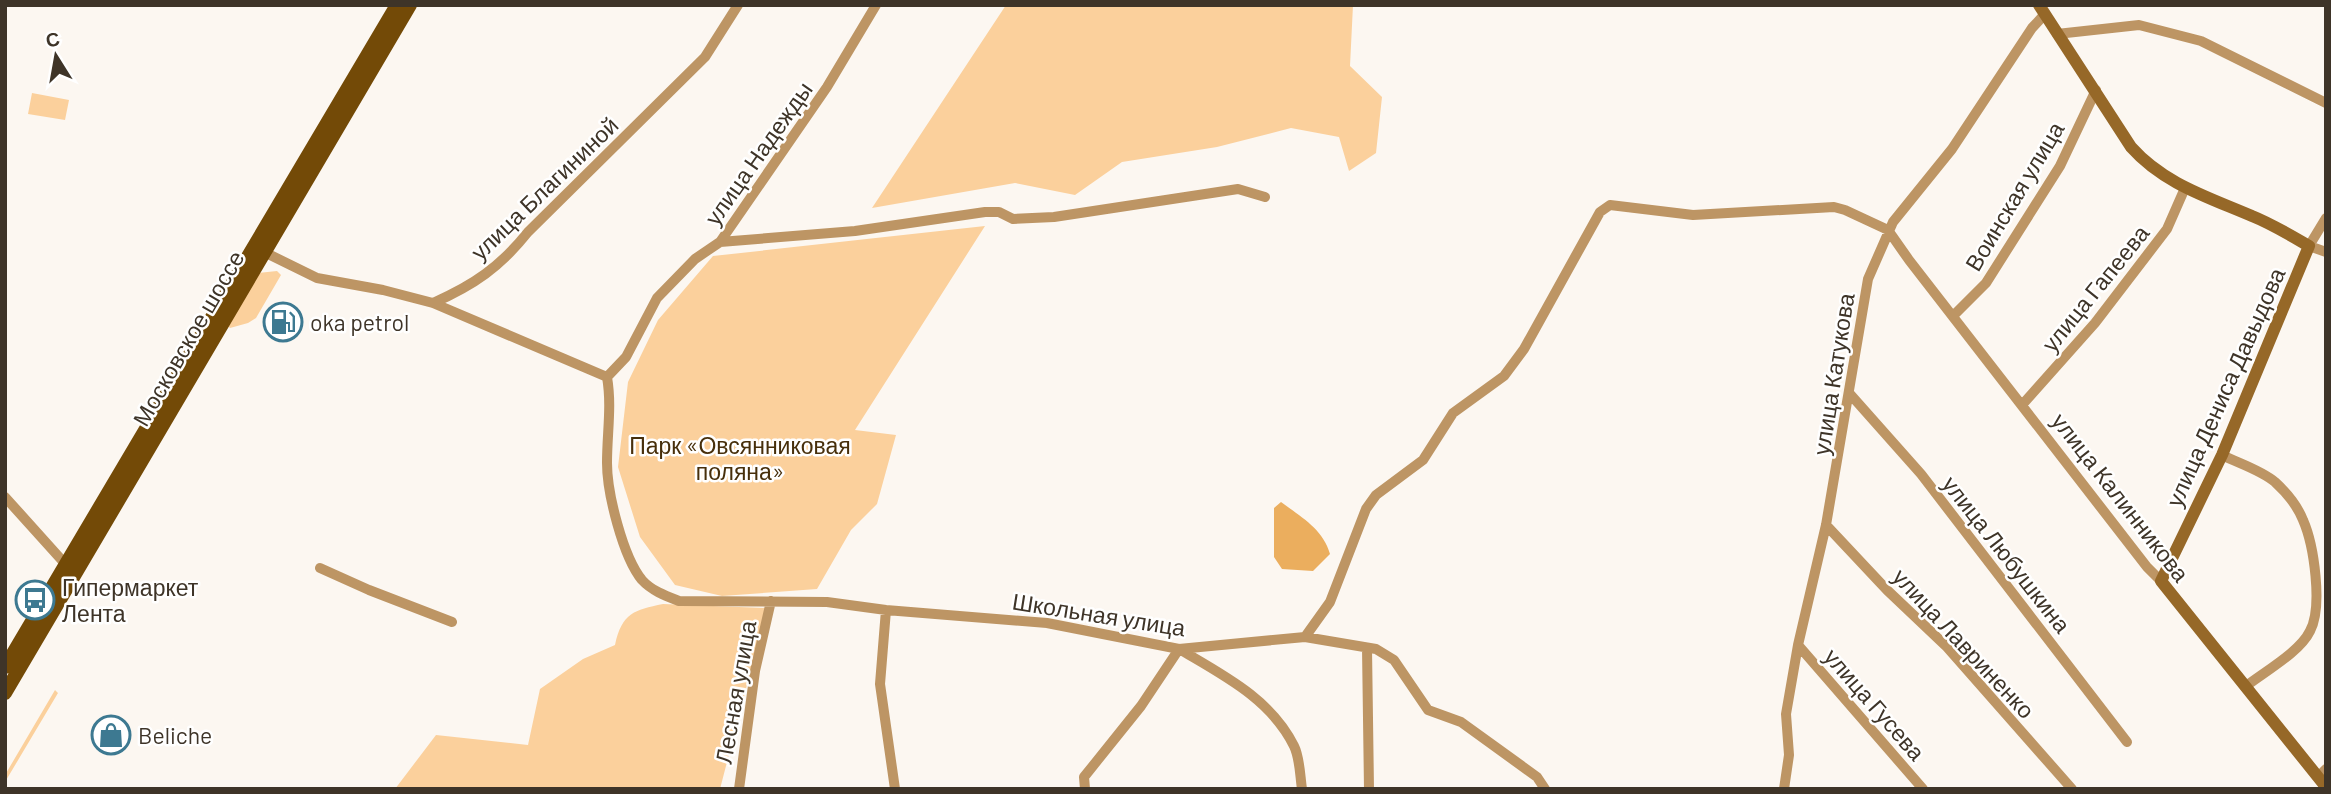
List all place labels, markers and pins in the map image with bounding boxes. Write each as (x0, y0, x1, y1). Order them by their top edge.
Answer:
fuel station icon: oka petrol (262, 301, 304, 343)
place label: oka petrol (310, 308, 409, 336)
place label: Гипермаркет Лента (62, 573, 199, 627)
bus stop icon: Гипермаркет Лента (14, 579, 56, 621)
shop icon: Beliche (90, 714, 132, 756)
place label: Beliche (138, 721, 212, 749)

